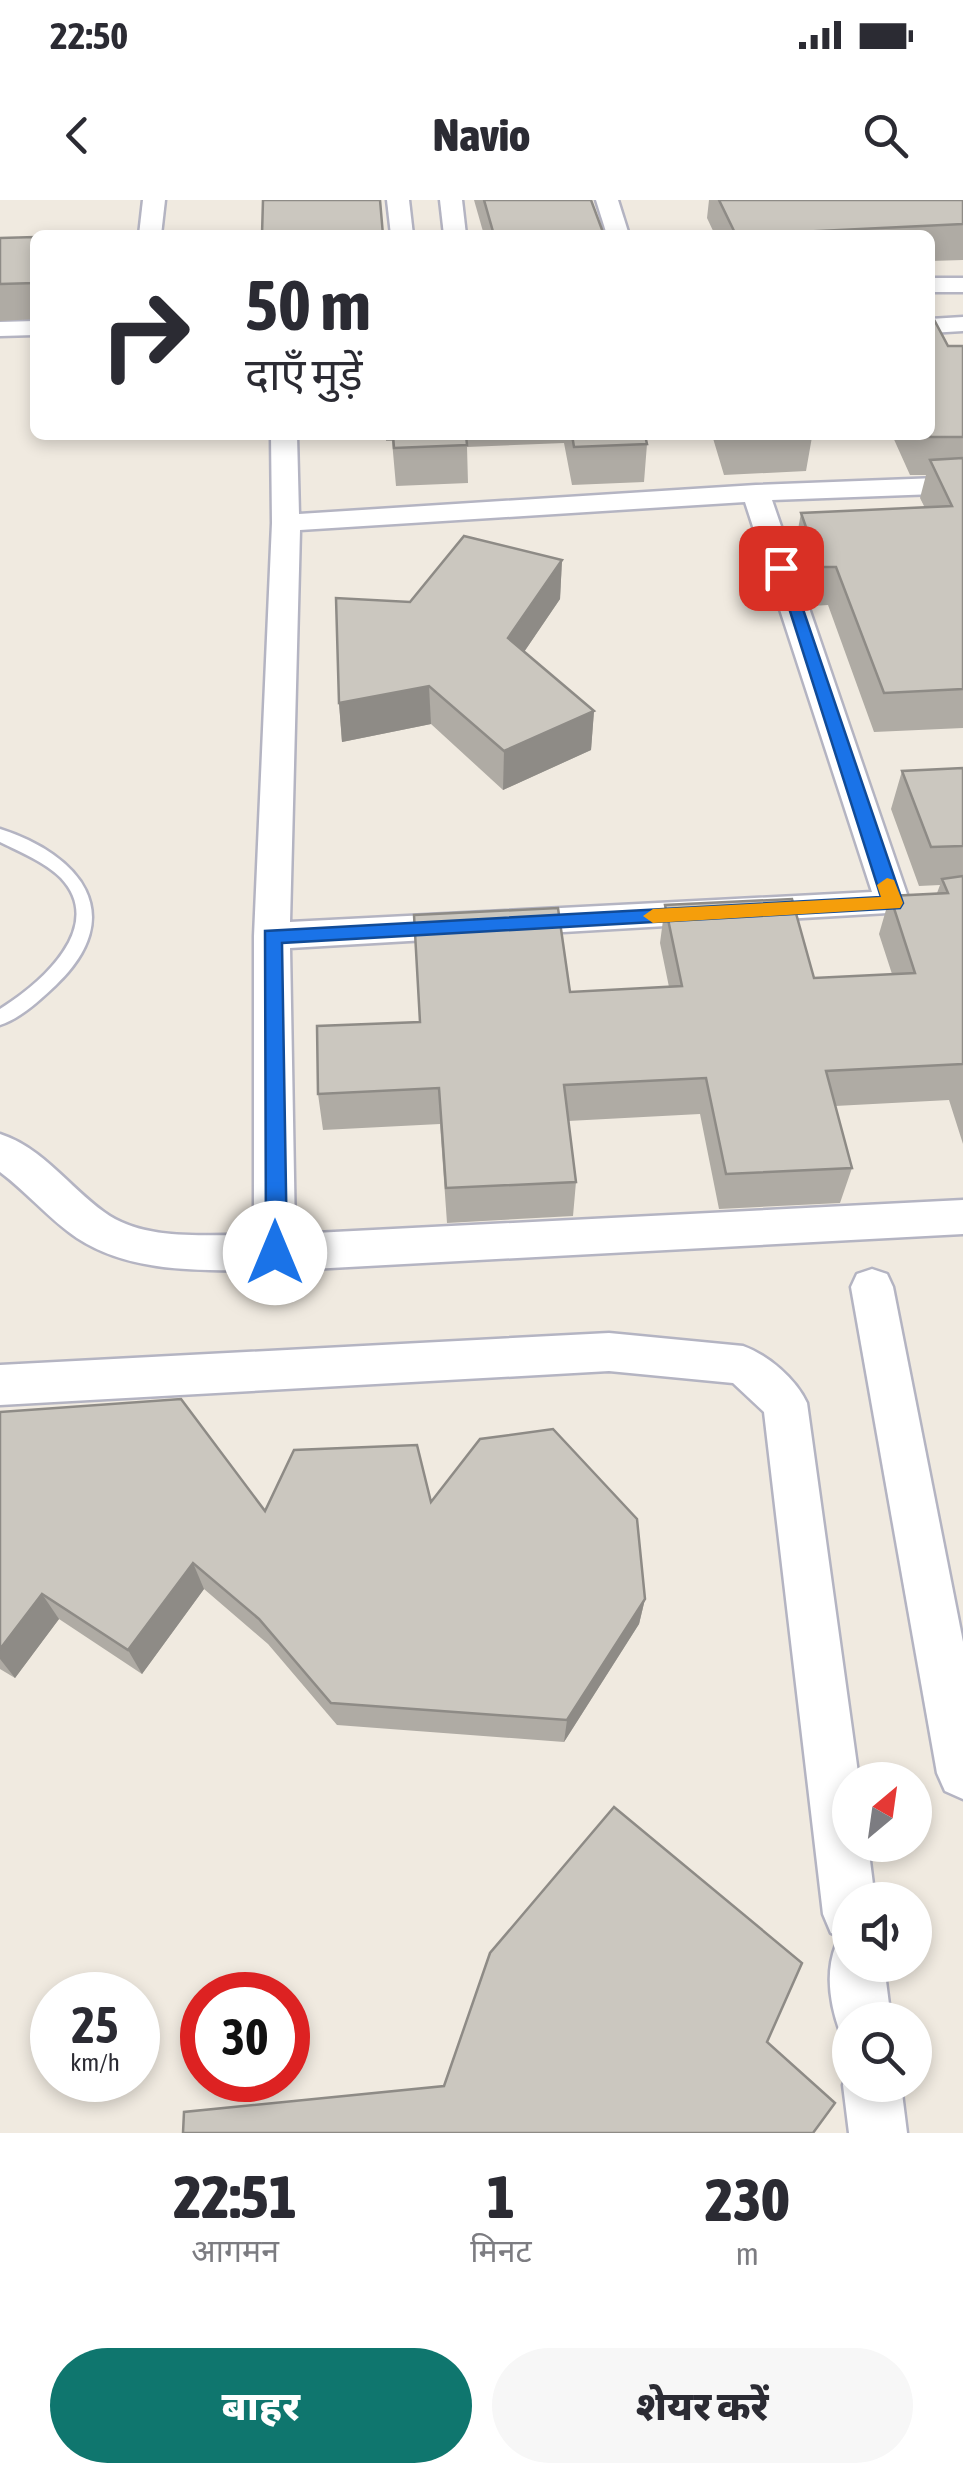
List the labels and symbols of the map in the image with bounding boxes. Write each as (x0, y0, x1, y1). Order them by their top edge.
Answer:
pin (739, 526, 824, 611)
position arrow (223, 1201, 327, 1305)
north arrow (832, 1762, 932, 1862)
speed limit sign: 30 (180, 1972, 310, 2102)

